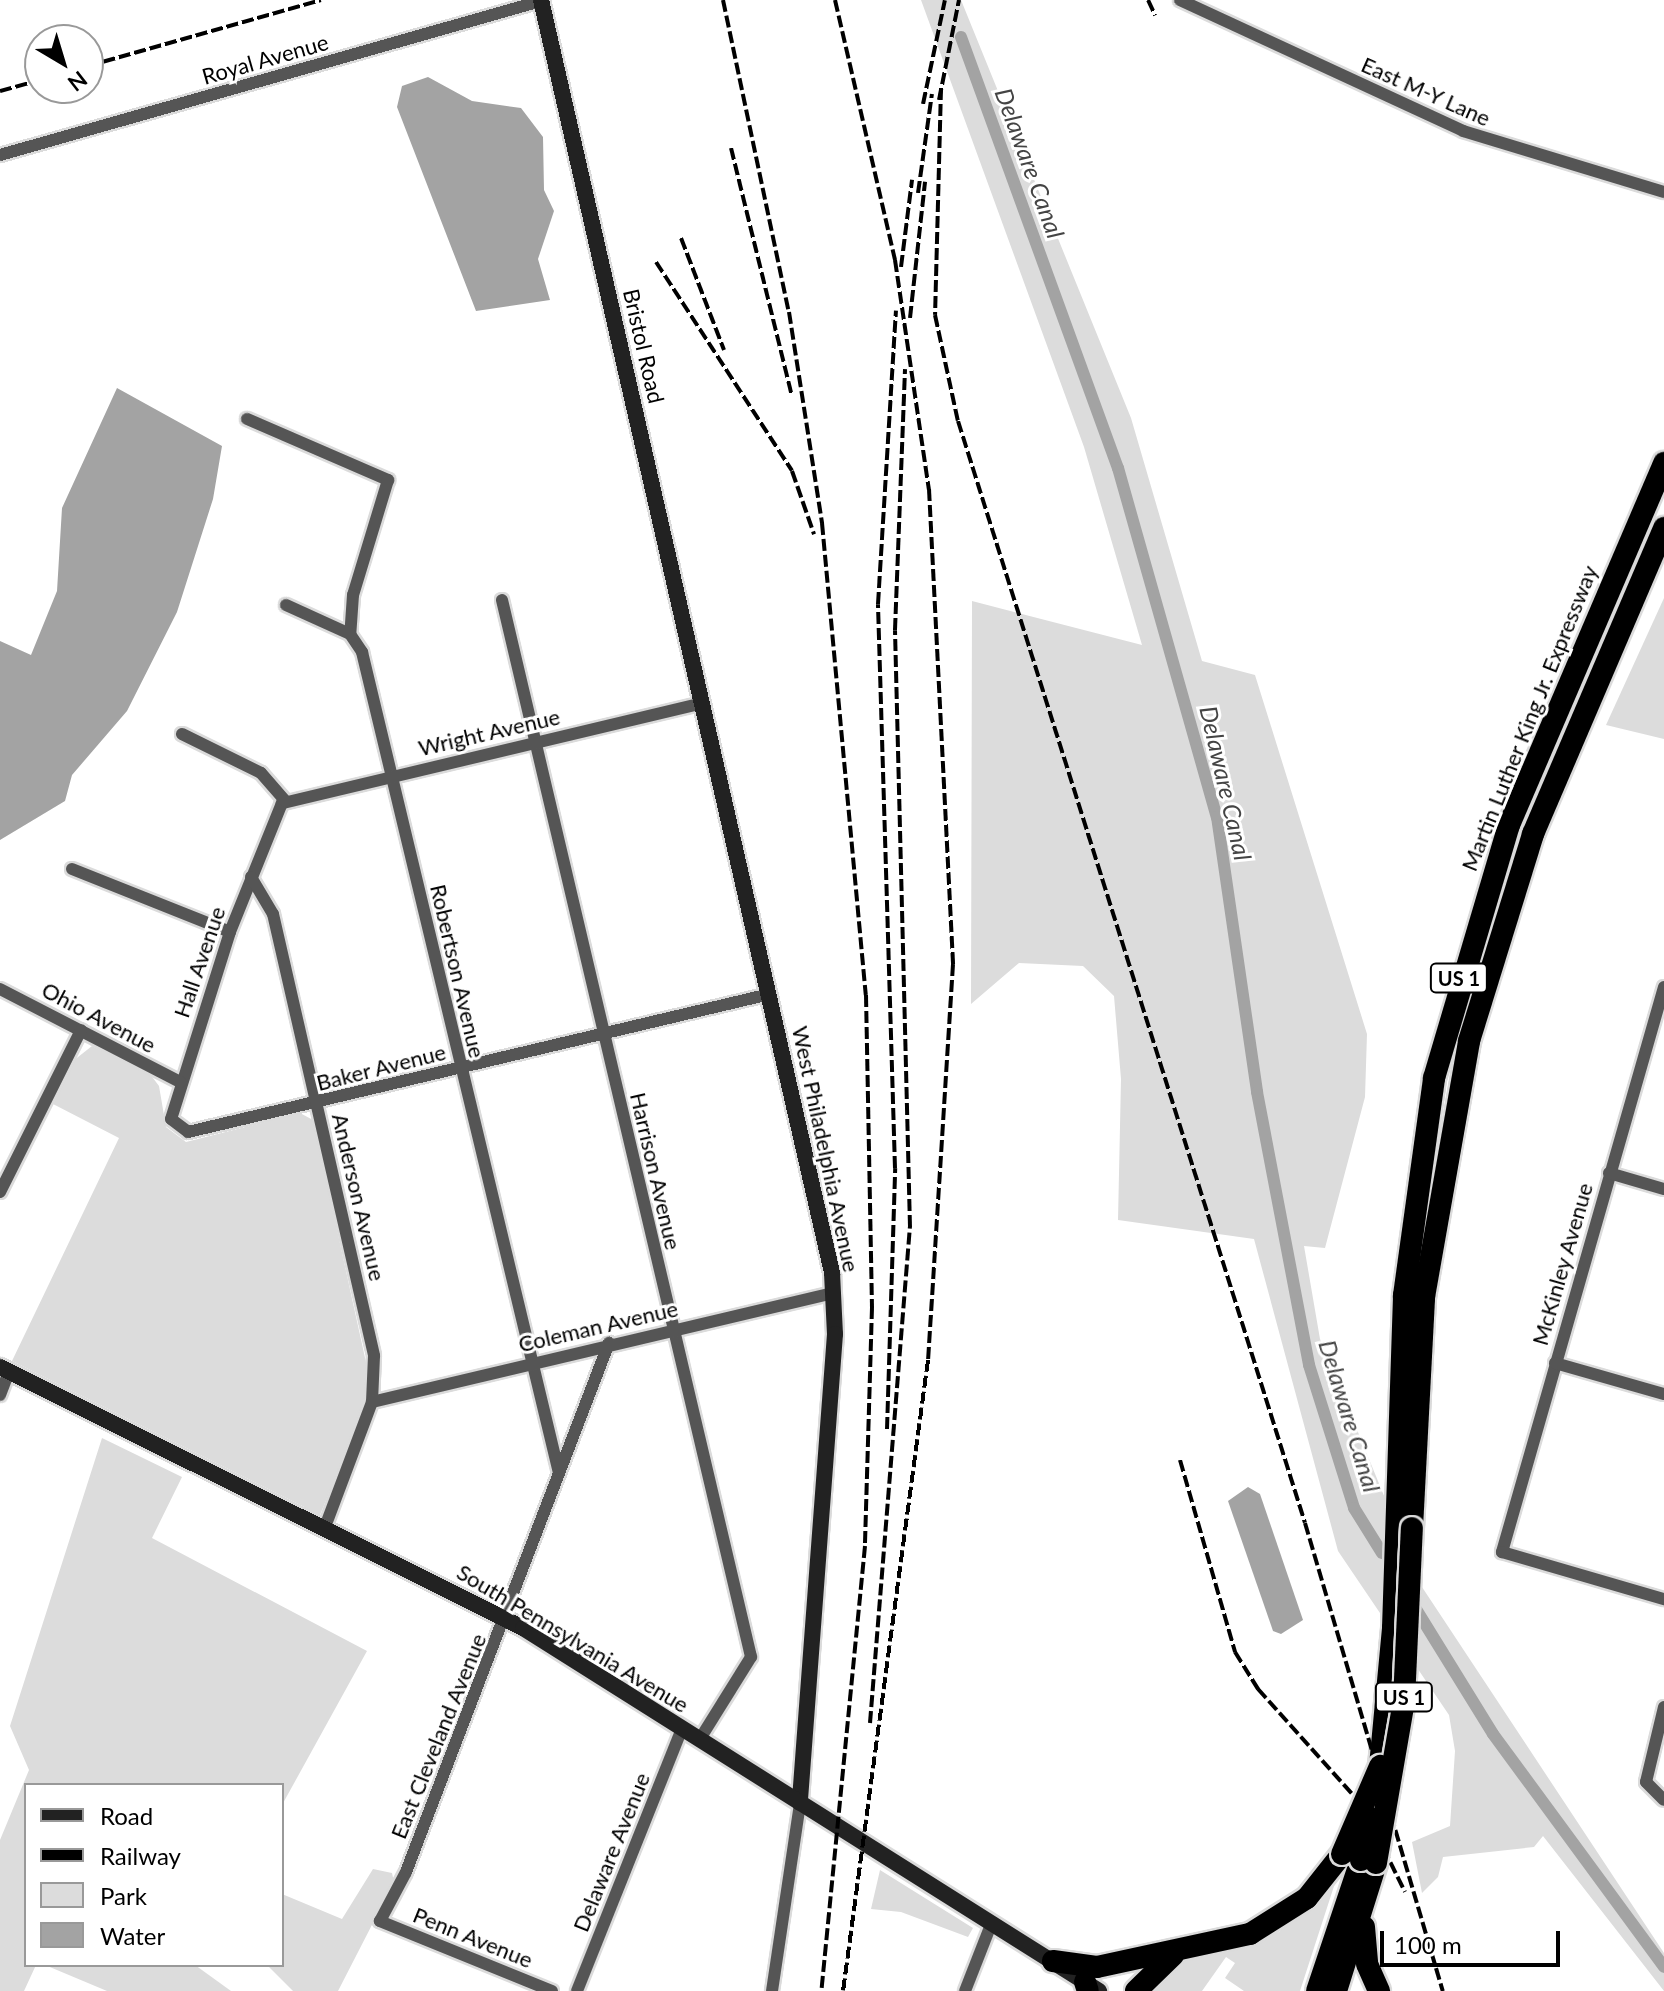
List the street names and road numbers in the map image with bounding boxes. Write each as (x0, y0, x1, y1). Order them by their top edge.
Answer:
street label: Royal Avenue (198, 28, 332, 90)
street label: East M-Y Lane (1357, 51, 1495, 131)
street label: Bristol Road (618, 286, 670, 406)
street label: Martin Luther King Jr. Expressway (1455, 561, 1603, 875)
street label: Wright Avenue (415, 703, 563, 761)
street label: Robertson Avenue (425, 881, 491, 1061)
street label: Hall Avenue (168, 903, 230, 1021)
road number: US 1 (1429, 962, 1489, 994)
street label: Ohio Avenue (37, 976, 161, 1058)
street label: West Philadelphia Avenue (787, 1023, 865, 1275)
street label: Baker Avenue (313, 1038, 449, 1096)
street label: Harrison Avenue (625, 1089, 687, 1253)
street label: Anderson Avenue (327, 1110, 391, 1284)
street label: McKinley Avenue (1526, 1179, 1598, 1349)
street label: Coleman Avenue (515, 1295, 681, 1357)
street label: South Pennsylvania Avenue (452, 1558, 694, 1718)
street label: East Cleveland Avenue (385, 1629, 491, 1843)
road number: US 1 (1374, 1681, 1434, 1713)
street label: Delaware Avenue (567, 1768, 655, 1936)
street label: Penn Avenue (409, 1901, 537, 1973)

